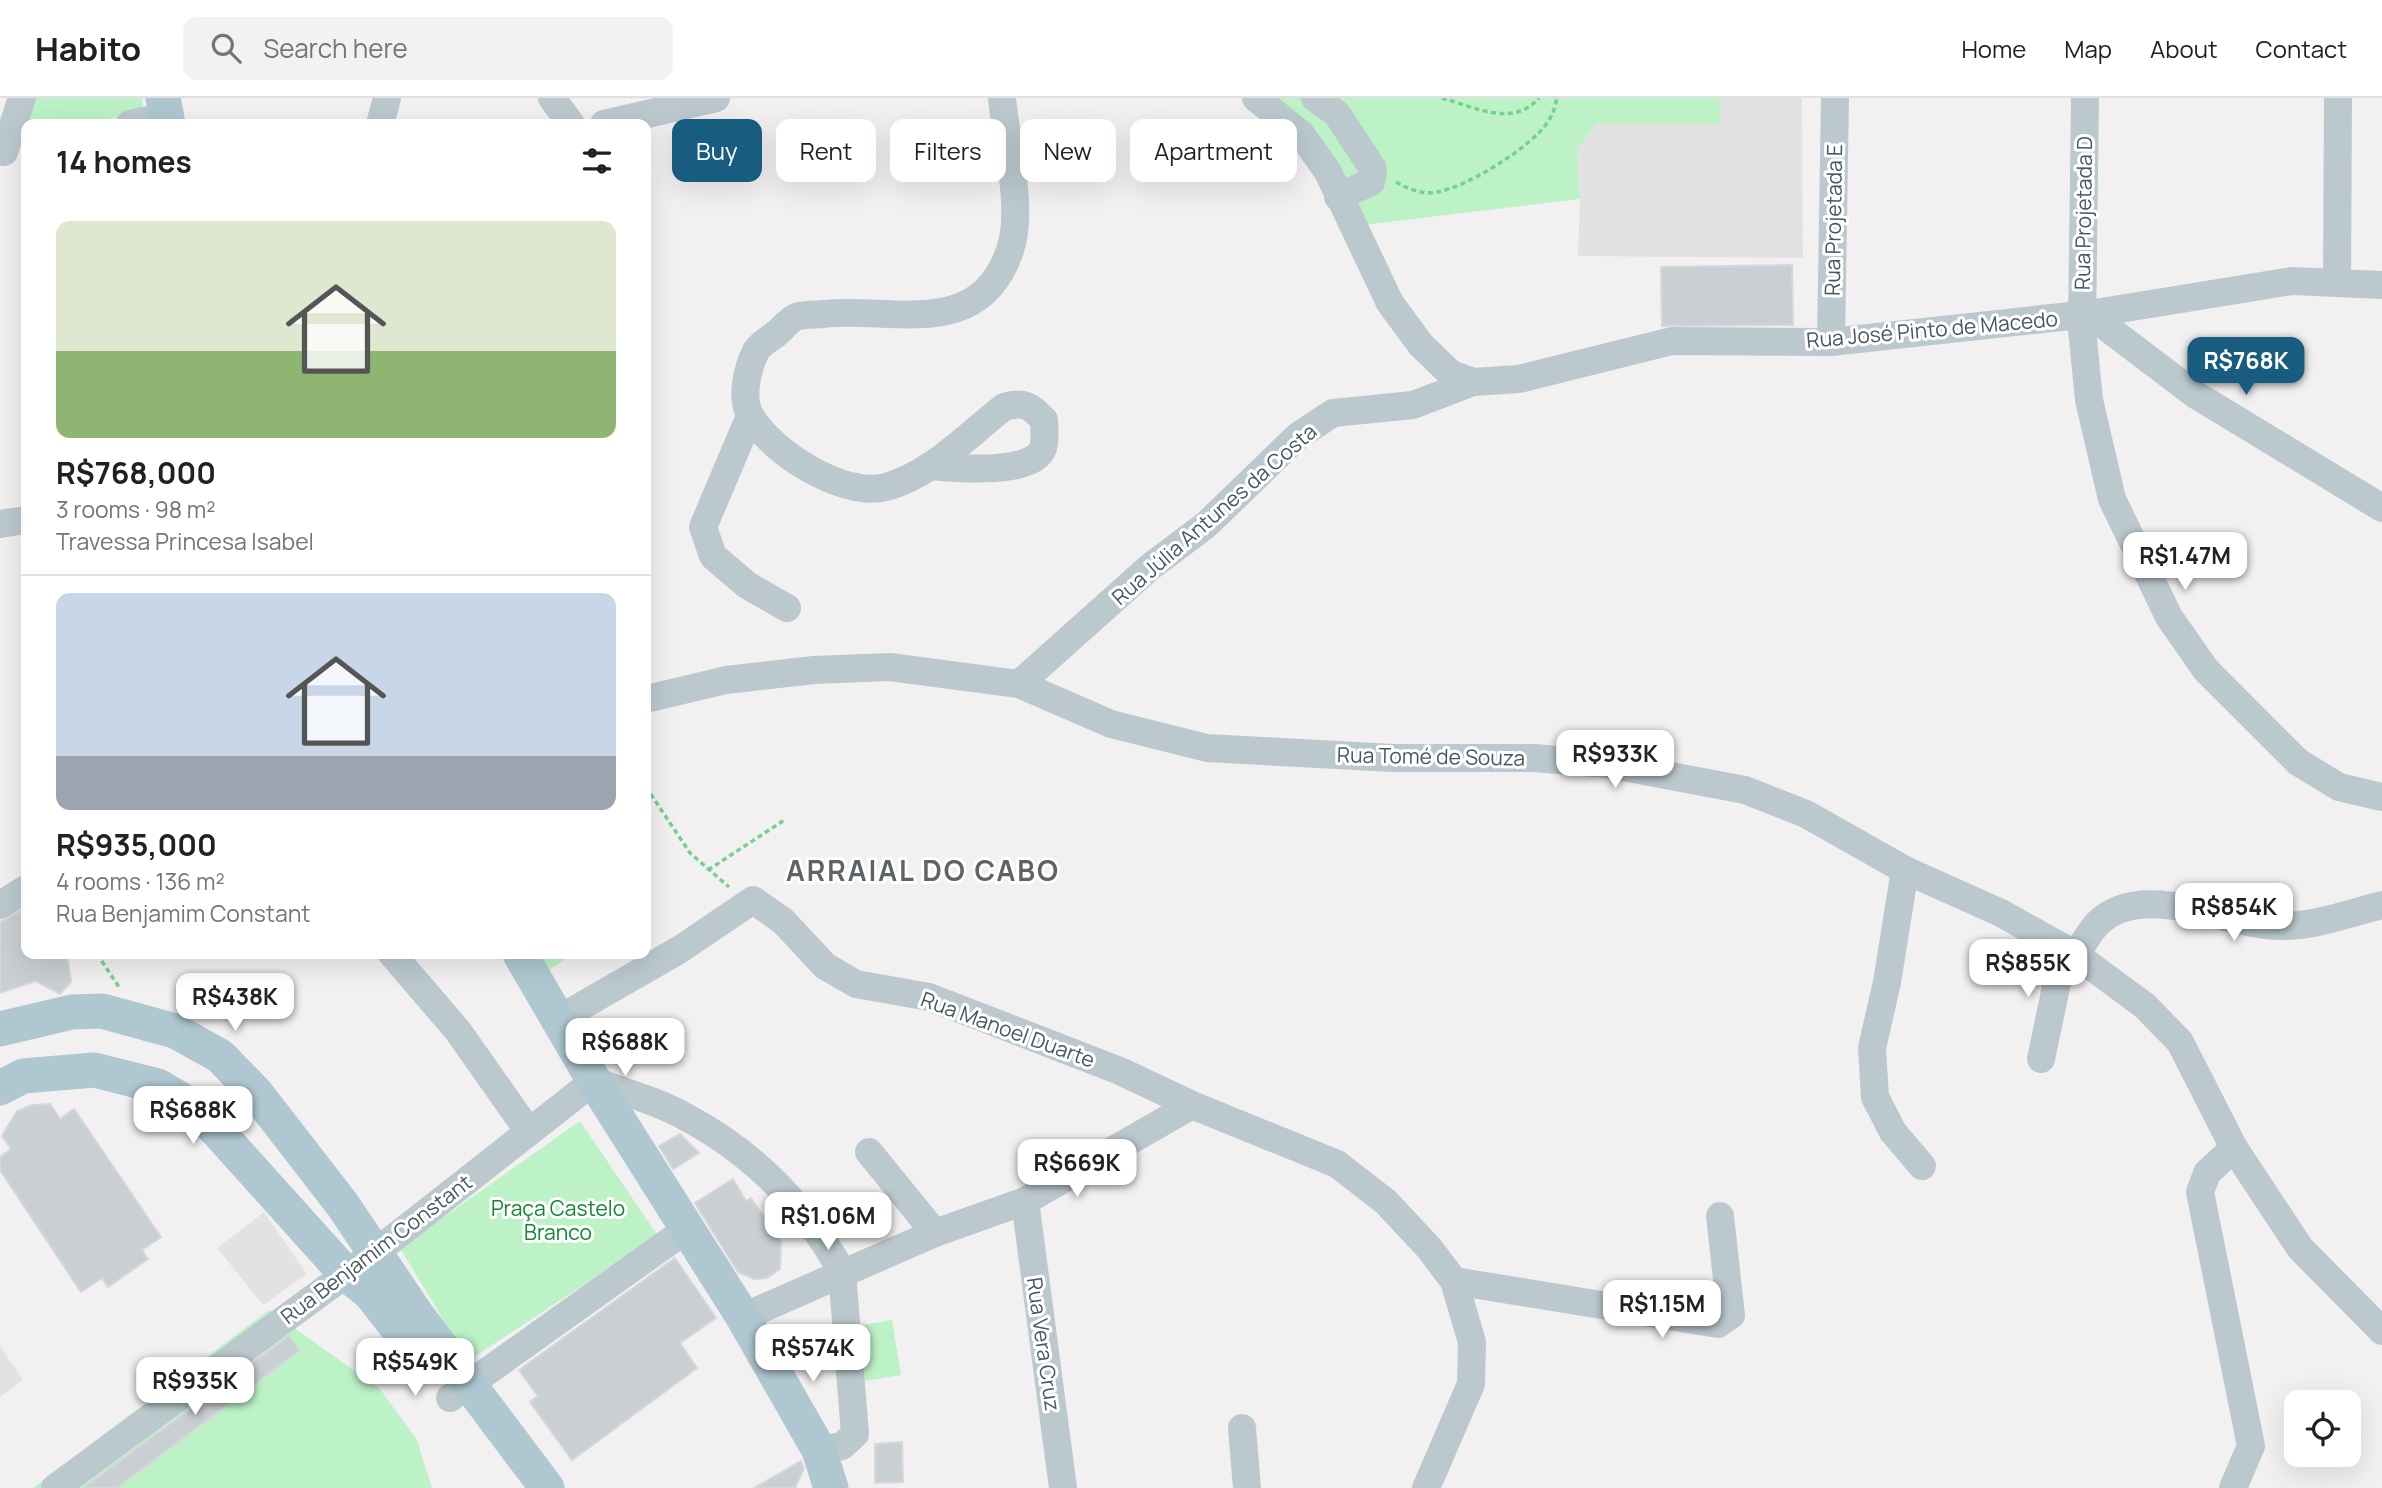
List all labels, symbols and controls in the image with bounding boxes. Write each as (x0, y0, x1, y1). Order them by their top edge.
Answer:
search box (183, 17, 673, 80)
text: Habito (35, 26, 141, 71)
icon: search (207, 29, 245, 67)
text: Search here (263, 30, 408, 66)
text: Home (1961, 32, 2026, 65)
text: Map (2064, 32, 2112, 65)
text: About (2150, 32, 2218, 65)
text: Contact (2256, 32, 2347, 65)
chip: Buy (672, 119, 762, 182)
chip: Rent (776, 119, 876, 182)
chip: Filters (890, 119, 1006, 182)
chip: New (1020, 119, 1116, 182)
chip: Apartment (1130, 119, 1297, 182)
street label: Rua Projetada D (2068, 136, 2098, 290)
text: 14 homes (56, 141, 192, 182)
icon: filters (578, 142, 616, 180)
street label: Rua Projetada E (1818, 144, 1848, 296)
icon: home (273, 266, 399, 392)
street label: Rua José Pinto de Macedo (1805, 304, 2059, 354)
pin: R$768K (2189, 338, 2303, 397)
text: R$768K (2203, 344, 2289, 376)
street label: Rua Júlia Antunes da Costa (1106, 417, 1322, 611)
text: R$768,000 (56, 452, 216, 493)
text: 3 rooms · 98 m² (56, 493, 216, 525)
text: Travessa Princesa Isabel (56, 525, 314, 557)
pin: R$1.47M (2120, 532, 2250, 592)
text: R$1.47M (2139, 539, 2231, 571)
icon: home (273, 638, 399, 764)
pin: R$933K (1558, 730, 1672, 790)
text: R$933K (1572, 737, 1658, 769)
street label: Rua Tomé de Souza (1337, 740, 1525, 772)
text: R$935,000 (56, 824, 217, 865)
district label: ARRAIAL DO CABO (786, 851, 1060, 889)
text: 4 rooms · 136 m² (56, 865, 225, 897)
pin: R$854K (2177, 884, 2291, 943)
text: R$854K (2191, 890, 2277, 922)
text: Rua Benjamim Constant (56, 897, 311, 929)
pin: R$855K (1971, 940, 2085, 999)
text: R$855K (1985, 946, 2071, 978)
pin: R$438K (178, 974, 292, 1033)
text: R$438K (192, 980, 278, 1012)
street label: Rua Manoel Duarte (917, 985, 1099, 1073)
pin: R$688K (568, 1018, 682, 1078)
text: R$688K (582, 1025, 668, 1057)
pin: R$688K (136, 1086, 250, 1146)
text: R$688K (150, 1093, 236, 1125)
pin: R$669K (1020, 1140, 1134, 1199)
text: R$669K (1034, 1146, 1120, 1178)
street label: Rua Benjamim Constant (275, 1168, 477, 1330)
pin: R$1.06M (763, 1192, 893, 1252)
park label: Praça Castelo Branco (491, 1194, 625, 1246)
text: R$1.06M (781, 1199, 875, 1231)
street label: Rua Vera Cruz (1021, 1275, 1067, 1413)
pin: R$1.15M (1597, 1280, 1727, 1340)
text: R$1.15M (1619, 1287, 1705, 1319)
pin: R$574K (756, 1324, 870, 1384)
text: R$574K (771, 1331, 855, 1363)
pin: R$549K (358, 1338, 472, 1398)
text: R$549K (372, 1345, 458, 1377)
pin: R$935K (138, 1358, 252, 1417)
text: R$935K (152, 1364, 238, 1396)
map controls (2284, 1390, 2361, 1467)
button: locate (2284, 1390, 2361, 1467)

